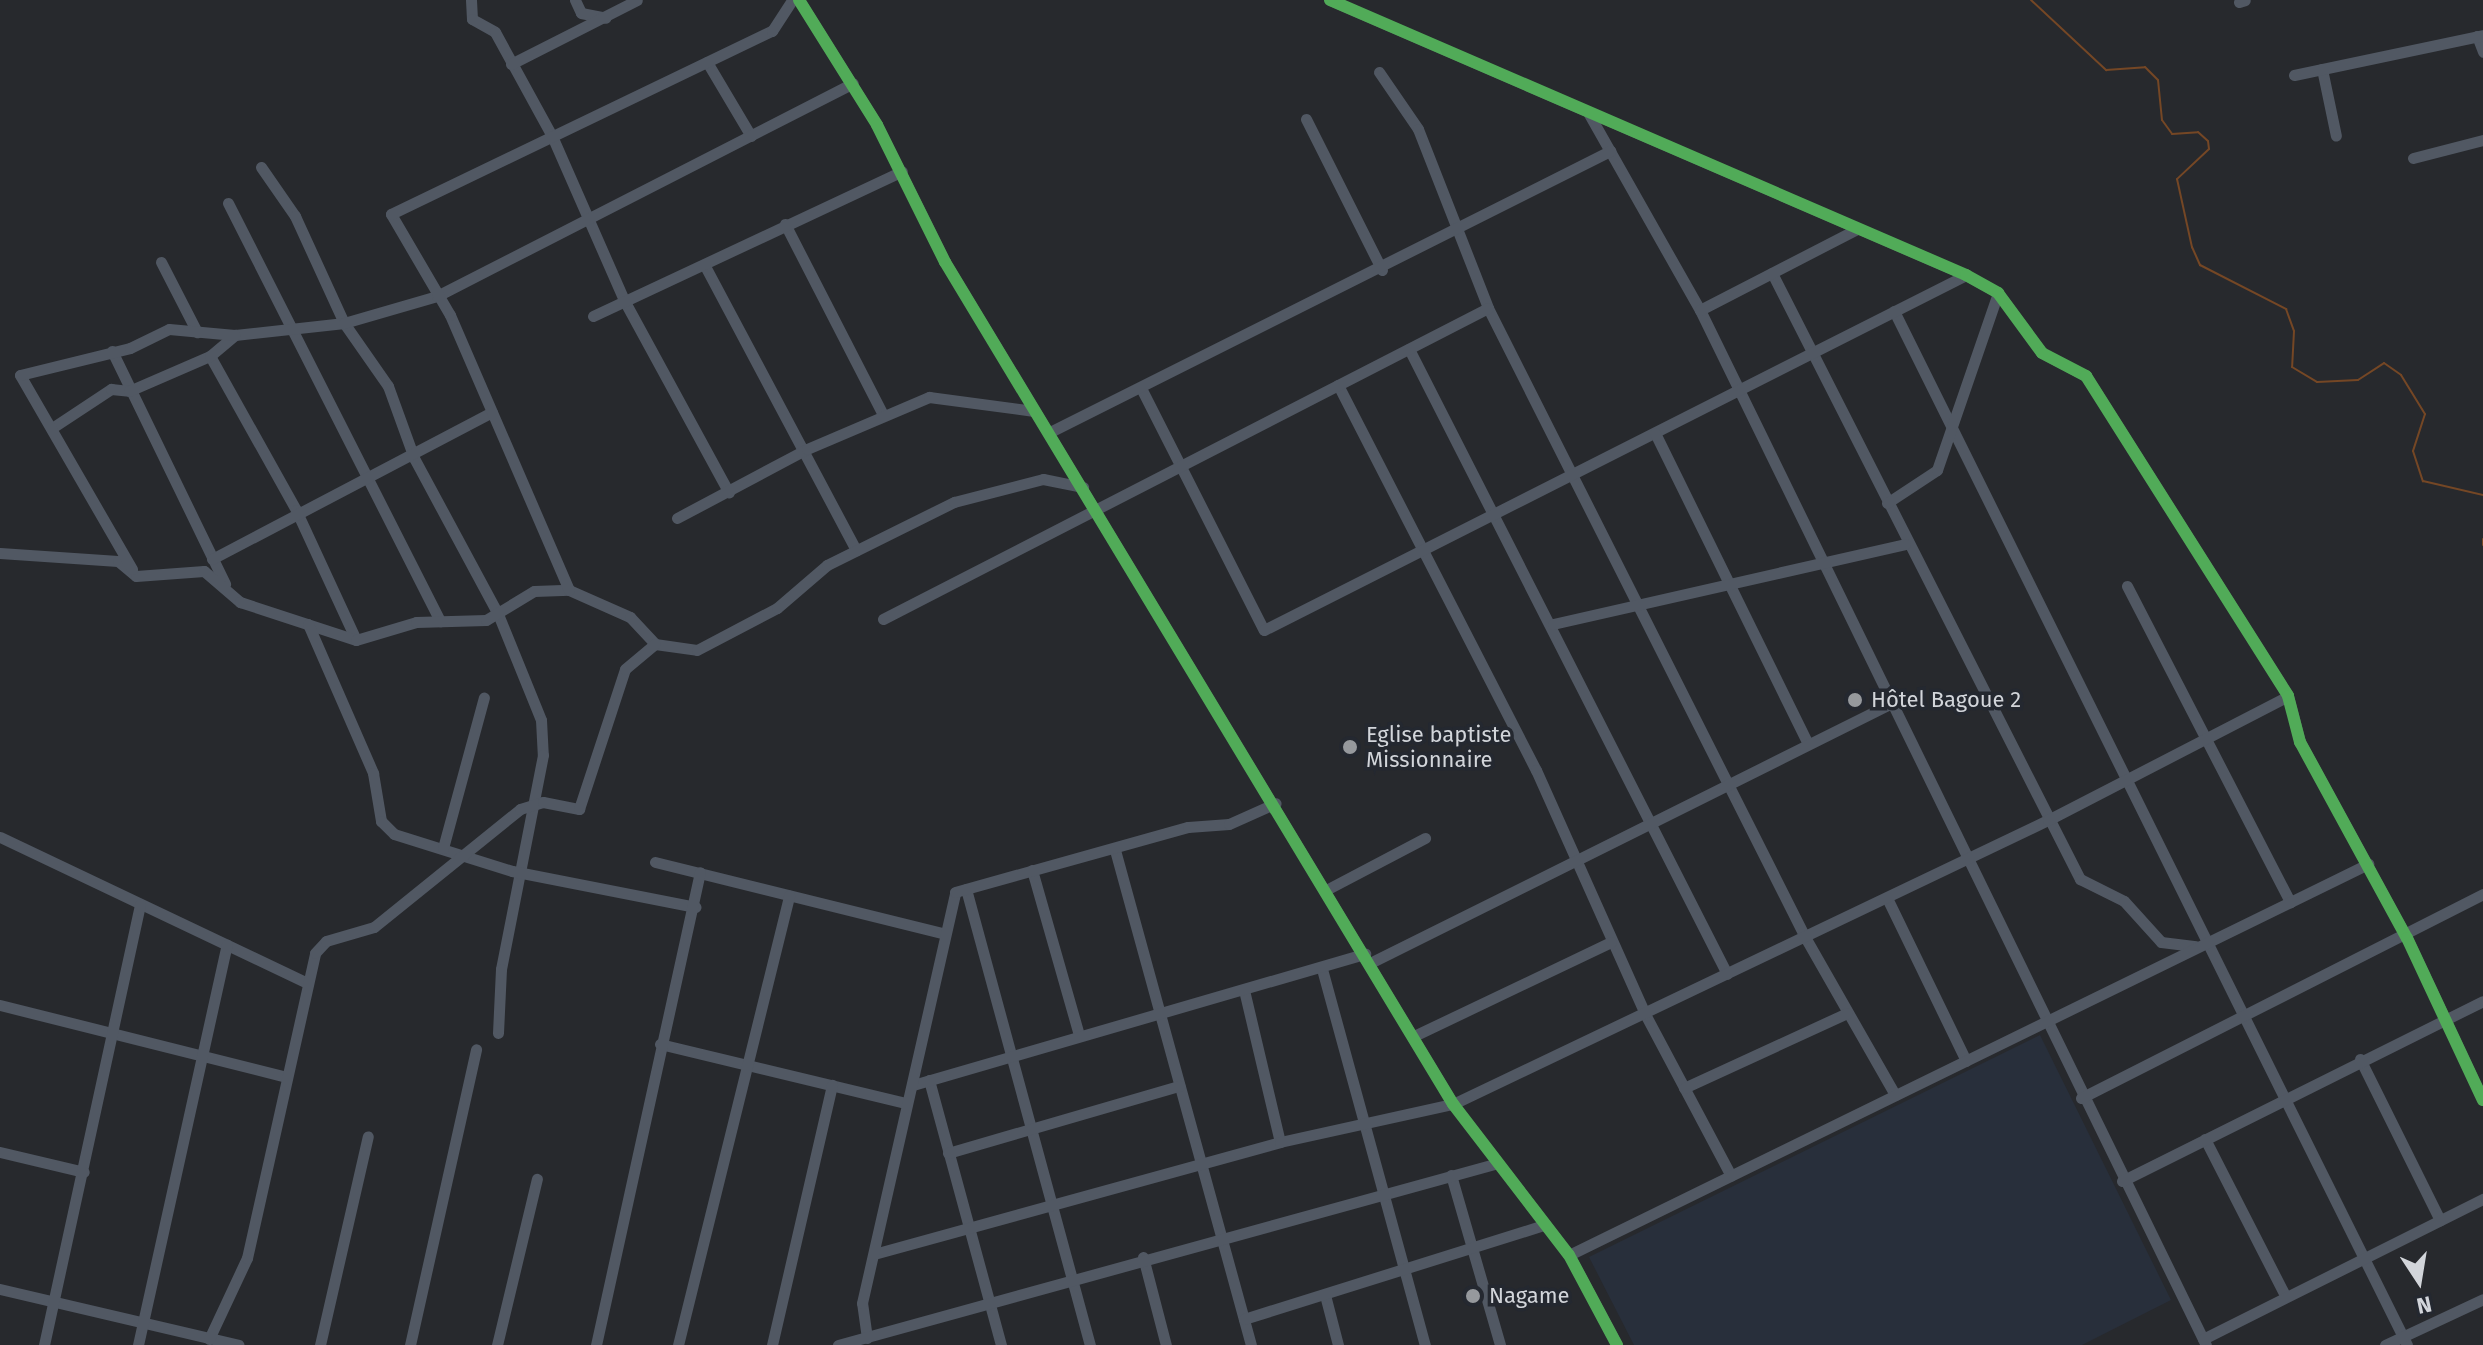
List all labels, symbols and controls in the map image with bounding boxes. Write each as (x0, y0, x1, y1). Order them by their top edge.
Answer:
place label: Hôtel Bagoue 2 (1871, 687, 2021, 713)
marker: Hôtel Bagoue 2 (1846, 691, 1864, 709)
place label: Eglise baptiste Missionnaire (1366, 721, 1511, 772)
marker: Eglise baptiste Missionnaire (1341, 738, 1359, 756)
north arrow (2379, 1241, 2459, 1321)
place label: Nagame (1489, 1283, 1570, 1309)
marker: Nagame (1464, 1287, 1482, 1305)
text: N (2414, 1290, 2434, 1320)

